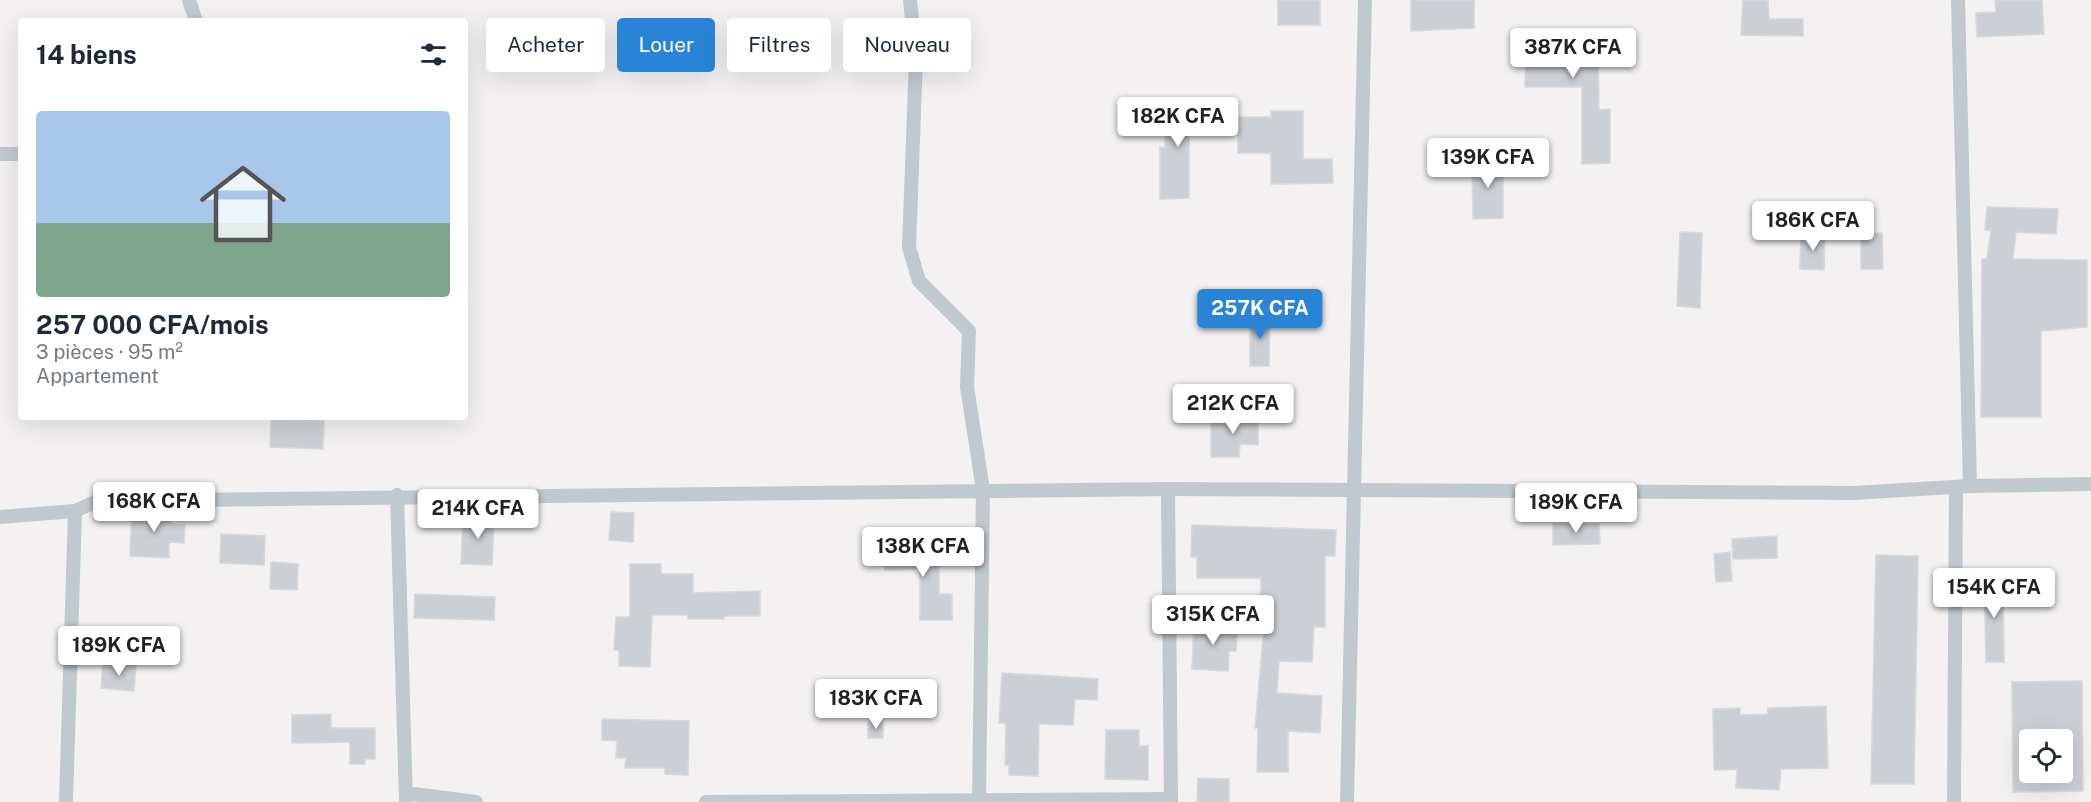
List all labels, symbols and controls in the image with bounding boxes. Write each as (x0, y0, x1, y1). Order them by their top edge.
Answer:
chip: Acheter (486, 18, 605, 72)
chip: Louer (617, 18, 715, 72)
chip: Filtres (727, 18, 831, 72)
chip: Nouveau (843, 18, 971, 72)
pin: 387K CFA (1511, 28, 1635, 79)
text: 387K CFA (1524, 35, 1622, 59)
icon: filters (417, 38, 450, 71)
text: 14 biens (36, 39, 137, 70)
pin: 182K CFA (1116, 97, 1240, 148)
text: 182K CFA (1131, 104, 1225, 128)
pin: 139K CFA (1426, 138, 1550, 189)
text: 139K CFA (1441, 145, 1535, 169)
icon: home (189, 150, 297, 258)
pin: 186K CFA (1751, 201, 1875, 252)
text: 186K CFA (1766, 208, 1860, 232)
pin: 257K CFA (1198, 289, 1322, 340)
text: 257K CFA (1211, 296, 1309, 320)
text: 257 000 CFA/mois (36, 309, 269, 340)
text: 3 pièces · 95 m² (36, 340, 183, 364)
text: Appartement (36, 364, 159, 388)
pin: 212K CFA (1171, 384, 1295, 435)
text: 212K CFA (1187, 391, 1279, 415)
pin: 168K CFA (92, 482, 216, 533)
pin: 189K CFA (1514, 483, 1638, 534)
text: 168K CFA (107, 489, 201, 513)
pin: 214K CFA (416, 489, 540, 540)
text: 189K CFA (1529, 490, 1623, 514)
text: 214K CFA (431, 496, 525, 520)
pin: 138K CFA (861, 527, 985, 578)
text: 138K CFA (876, 534, 970, 558)
pin: 154K CFA (1932, 568, 2056, 619)
text: 154K CFA (1947, 575, 2041, 599)
pin: 315K CFA (1151, 595, 1275, 646)
text: 315K CFA (1166, 602, 1260, 626)
pin: 189K CFA (57, 626, 181, 677)
text: 189K CFA (72, 633, 166, 657)
pin: 183K CFA (814, 679, 938, 730)
text: 183K CFA (829, 686, 923, 710)
map controls (2019, 729, 2073, 783)
button: locate (2019, 729, 2073, 783)

